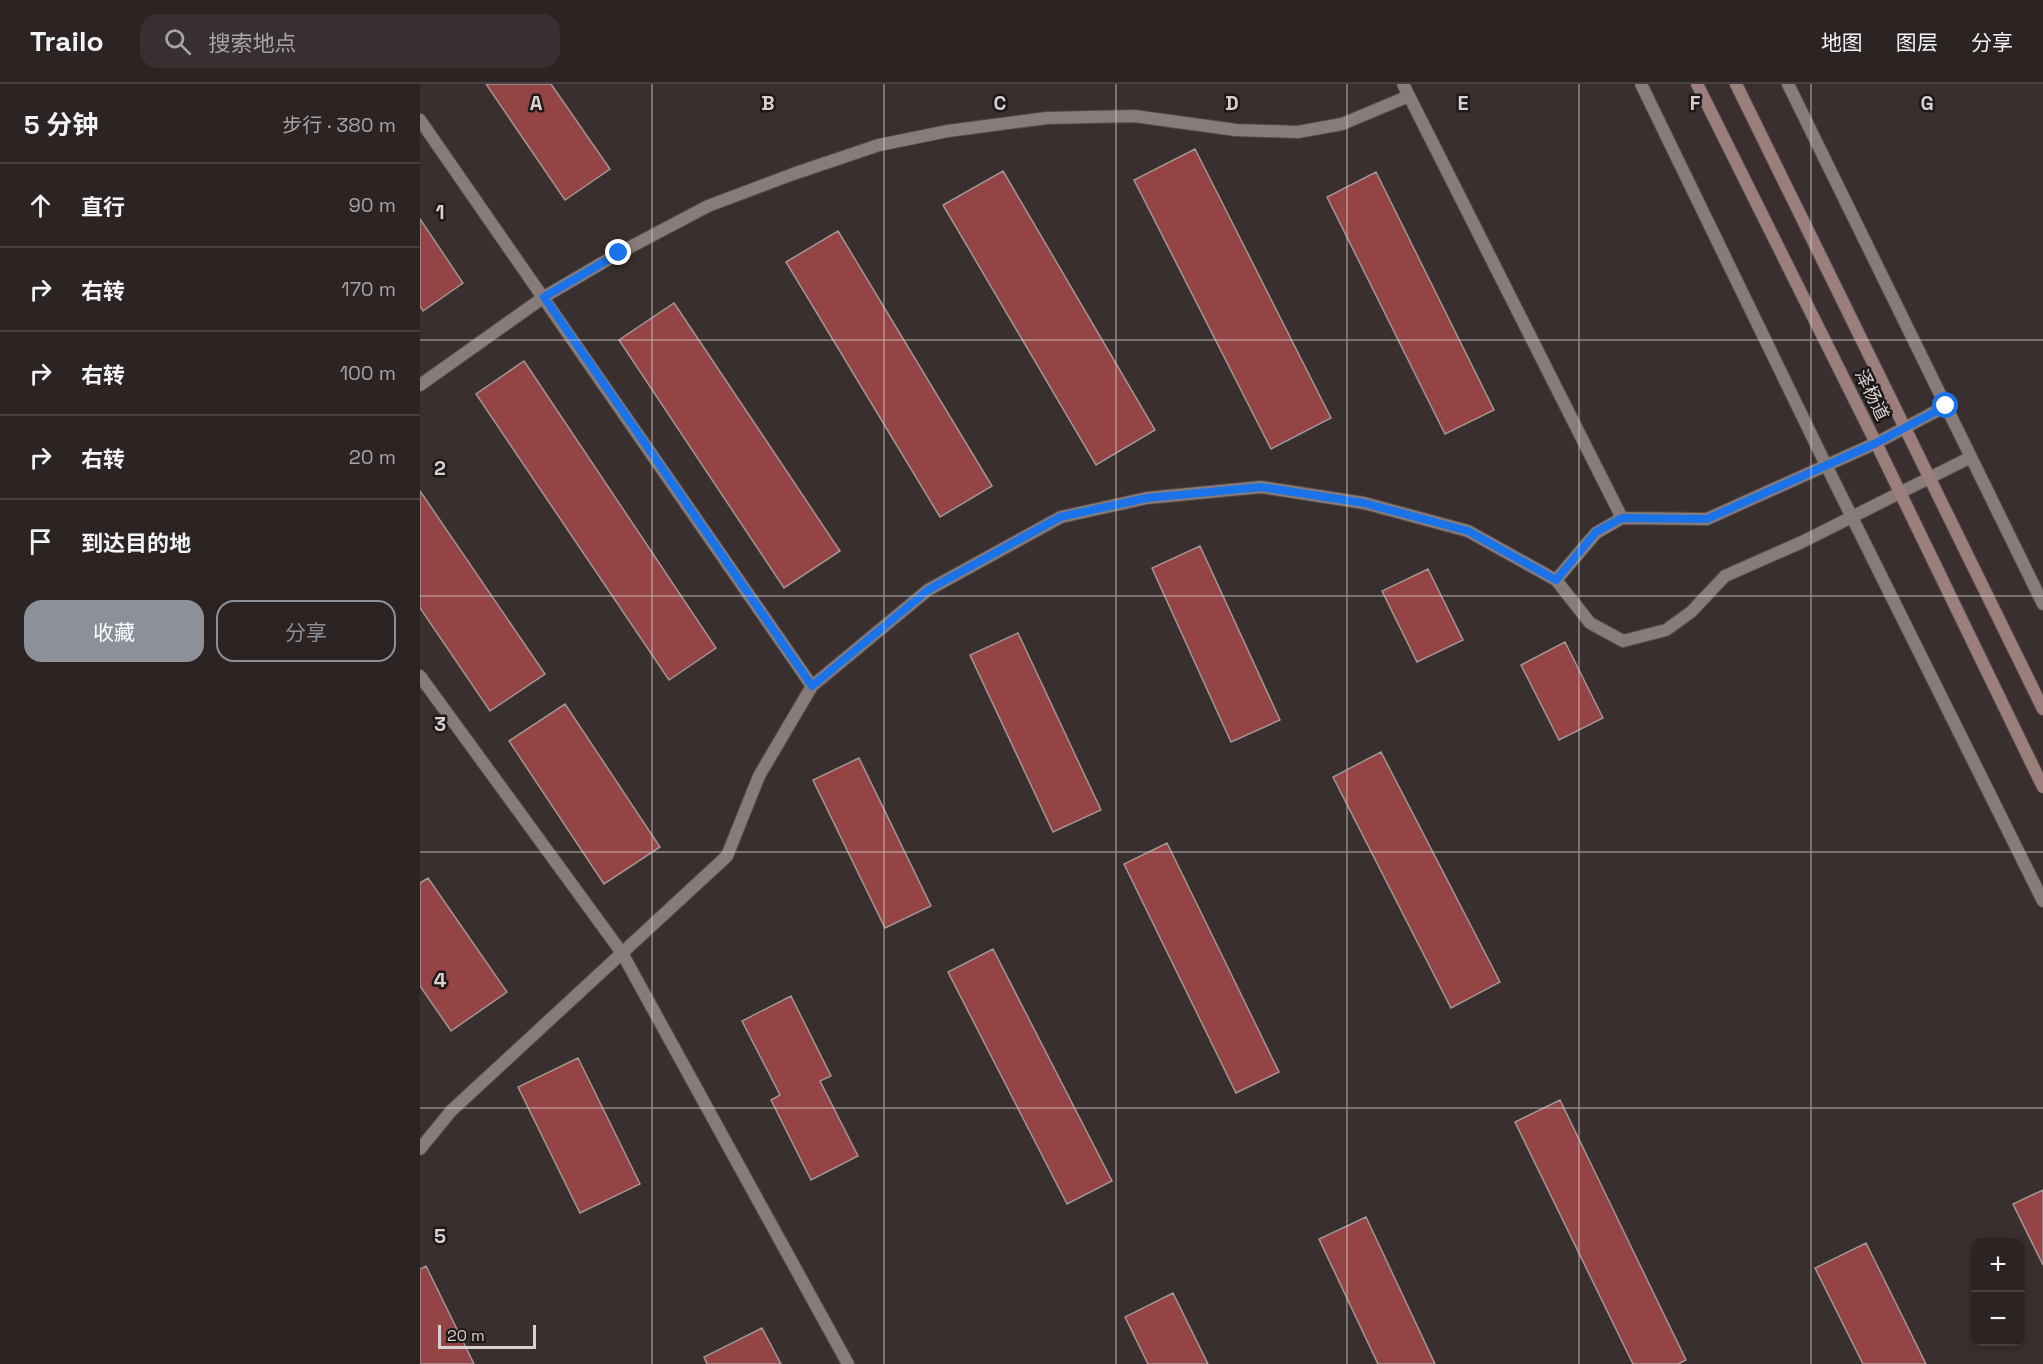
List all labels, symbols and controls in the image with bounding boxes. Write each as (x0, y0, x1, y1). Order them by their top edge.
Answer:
search box (140, 14, 560, 68)
text: Trailo (30, 23, 104, 59)
icon: search (161, 25, 194, 58)
text: 搜索地点 (209, 29, 297, 57)
text: 地图 (1821, 29, 1863, 56)
text: 图层 (1896, 29, 1938, 56)
text: 分享 (1971, 29, 2013, 56)
text: A (530, 90, 543, 116)
text: B (761, 90, 775, 116)
text: C (994, 90, 1007, 116)
text: D (1225, 90, 1239, 116)
text: E (1457, 90, 1469, 116)
text: F (1690, 90, 1701, 116)
text: G (1920, 90, 1934, 116)
text: 5 分钟 (24, 108, 98, 142)
text: 步行 · 380 m (282, 112, 396, 138)
icon: ahead (24, 189, 57, 222)
text: 90 m (349, 192, 396, 218)
text: 直行 (81, 193, 125, 221)
text: 1 (435, 199, 445, 225)
route end (605, 239, 631, 265)
icon: right (24, 273, 57, 306)
text: 170 m (341, 276, 396, 302)
text: 右转 (81, 277, 125, 305)
icon: right (24, 357, 57, 390)
text: 100 m (340, 360, 396, 386)
text: 右转 (81, 361, 125, 389)
street label: 泽杨道 (1850, 365, 1895, 424)
route start (1932, 392, 1958, 418)
icon: right (24, 441, 57, 474)
text: 20 m (349, 444, 396, 470)
text: 右转 (81, 445, 125, 473)
text: 2 (434, 455, 446, 481)
icon: arrive (24, 525, 57, 558)
text: 到达目的地 (81, 529, 191, 557)
button: 收藏 (24, 600, 204, 662)
button: 分享 (216, 600, 396, 662)
text: 3 (434, 711, 446, 737)
text: 4 (434, 967, 447, 993)
text: 5 (434, 1223, 446, 1249)
map controls (1971, 1238, 2025, 1346)
button: + (1971, 1238, 2025, 1292)
button: − (1971, 1292, 2025, 1346)
scale bar (438, 1322, 536, 1350)
text: 20 m (447, 1325, 485, 1346)

